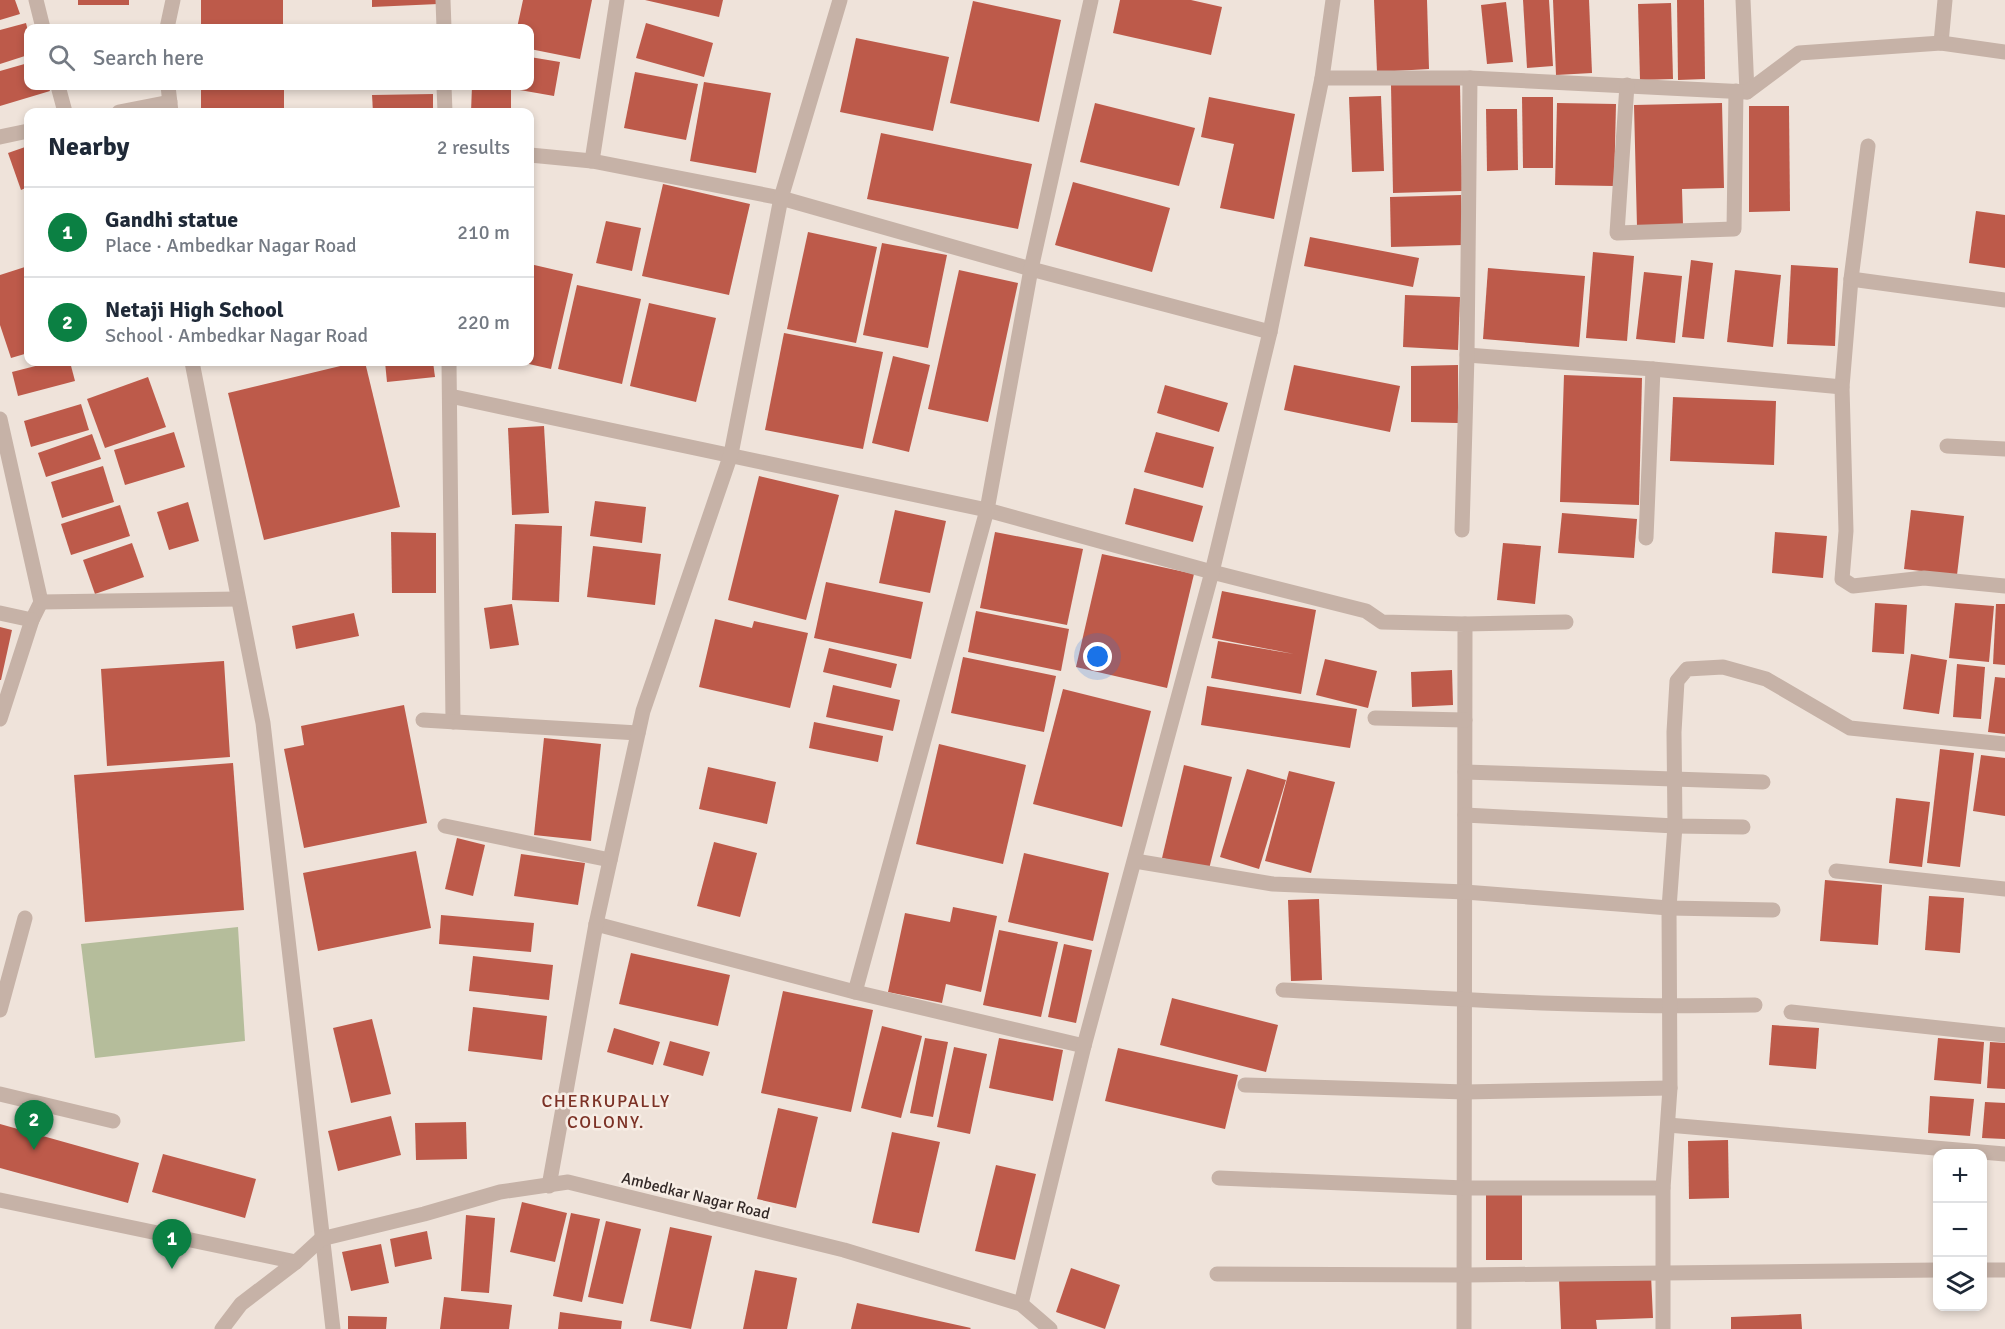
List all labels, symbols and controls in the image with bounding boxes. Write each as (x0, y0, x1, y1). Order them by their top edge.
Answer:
search box (24, 24, 534, 90)
icon: search (45, 41, 78, 74)
text: Search here (93, 44, 204, 71)
text: Nearby (48, 131, 129, 163)
text: 2 results (437, 135, 510, 160)
text: Gandhi statue (105, 206, 238, 233)
text: 1 (62, 220, 73, 245)
text: 210 m (457, 220, 510, 245)
text: Place · Ambedkar Nagar Road (105, 233, 357, 258)
text: Netaji High School (105, 296, 284, 323)
text: 2 (62, 310, 73, 335)
text: 220 m (457, 310, 510, 335)
text: School · Ambedkar Nagar Road (105, 323, 368, 348)
your location (1083, 642, 1112, 671)
district label: CHERKUPALLY COLONY. (541, 1090, 671, 1133)
pin: 2 (15, 1100, 54, 1150)
map controls (1933, 1149, 1987, 1311)
button: + (1933, 1149, 1987, 1203)
street label: Ambedkar Nagar Road (620, 1168, 772, 1224)
button: − (1933, 1203, 1987, 1257)
pin: 1 (152, 1220, 192, 1269)
button: layers (1933, 1257, 1987, 1311)

